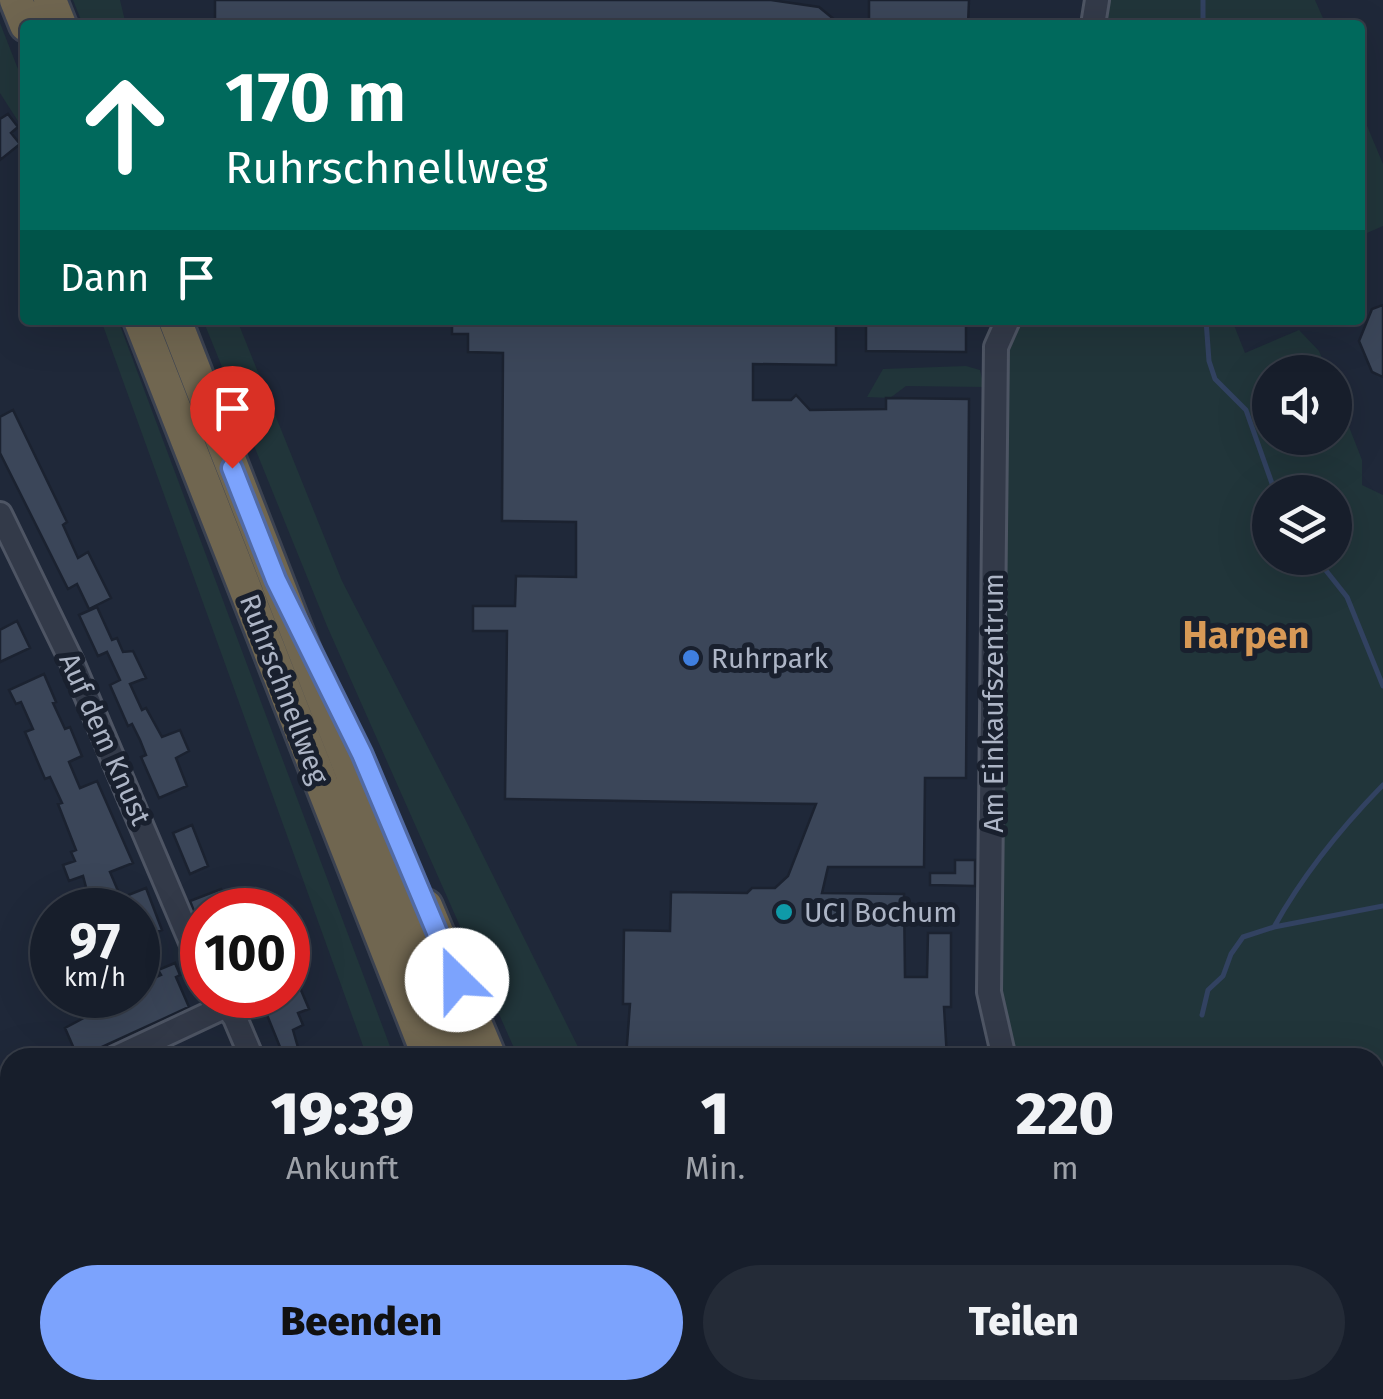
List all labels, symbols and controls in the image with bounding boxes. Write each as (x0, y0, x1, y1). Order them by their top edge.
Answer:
text: 170 m (225, 56, 406, 140)
icon: ahead (60, 60, 190, 190)
text: Ruhrschnellweg (225, 141, 548, 195)
icon: arrive (169, 250, 224, 305)
text: Dann (60, 255, 149, 301)
map controls (1252, 355, 1352, 575)
button: sound (1252, 355, 1352, 455)
pin (190, 366, 275, 469)
icon: arrive (205, 381, 260, 436)
button: layers (1252, 475, 1352, 575)
street label: Am Einkaufszentrum (977, 573, 1010, 833)
street label: Ruhrschnellweg (233, 589, 336, 789)
district label: Harpen (1183, 612, 1309, 658)
place label: Ruhrpark (711, 642, 829, 675)
marker: Ruhrpark (680, 647, 702, 669)
street label: Auf dem Knust (52, 648, 158, 831)
speed limit sign: 100 (180, 888, 310, 1018)
place label: UCI Bochum (804, 896, 957, 929)
marker: UCI Bochum (773, 901, 795, 923)
text: 97 (70, 911, 120, 971)
position arrow (405, 928, 509, 1032)
text: km/h (64, 963, 126, 993)
text: 19:39 (271, 1078, 414, 1150)
text: 1 (701, 1078, 729, 1150)
text: 220 (1016, 1078, 1114, 1150)
text: Ankunft (286, 1149, 399, 1187)
text: Min. (685, 1149, 745, 1187)
text: m (1051, 1149, 1079, 1187)
button: Beenden (40, 1265, 683, 1380)
button: Teilen (703, 1265, 1345, 1380)

